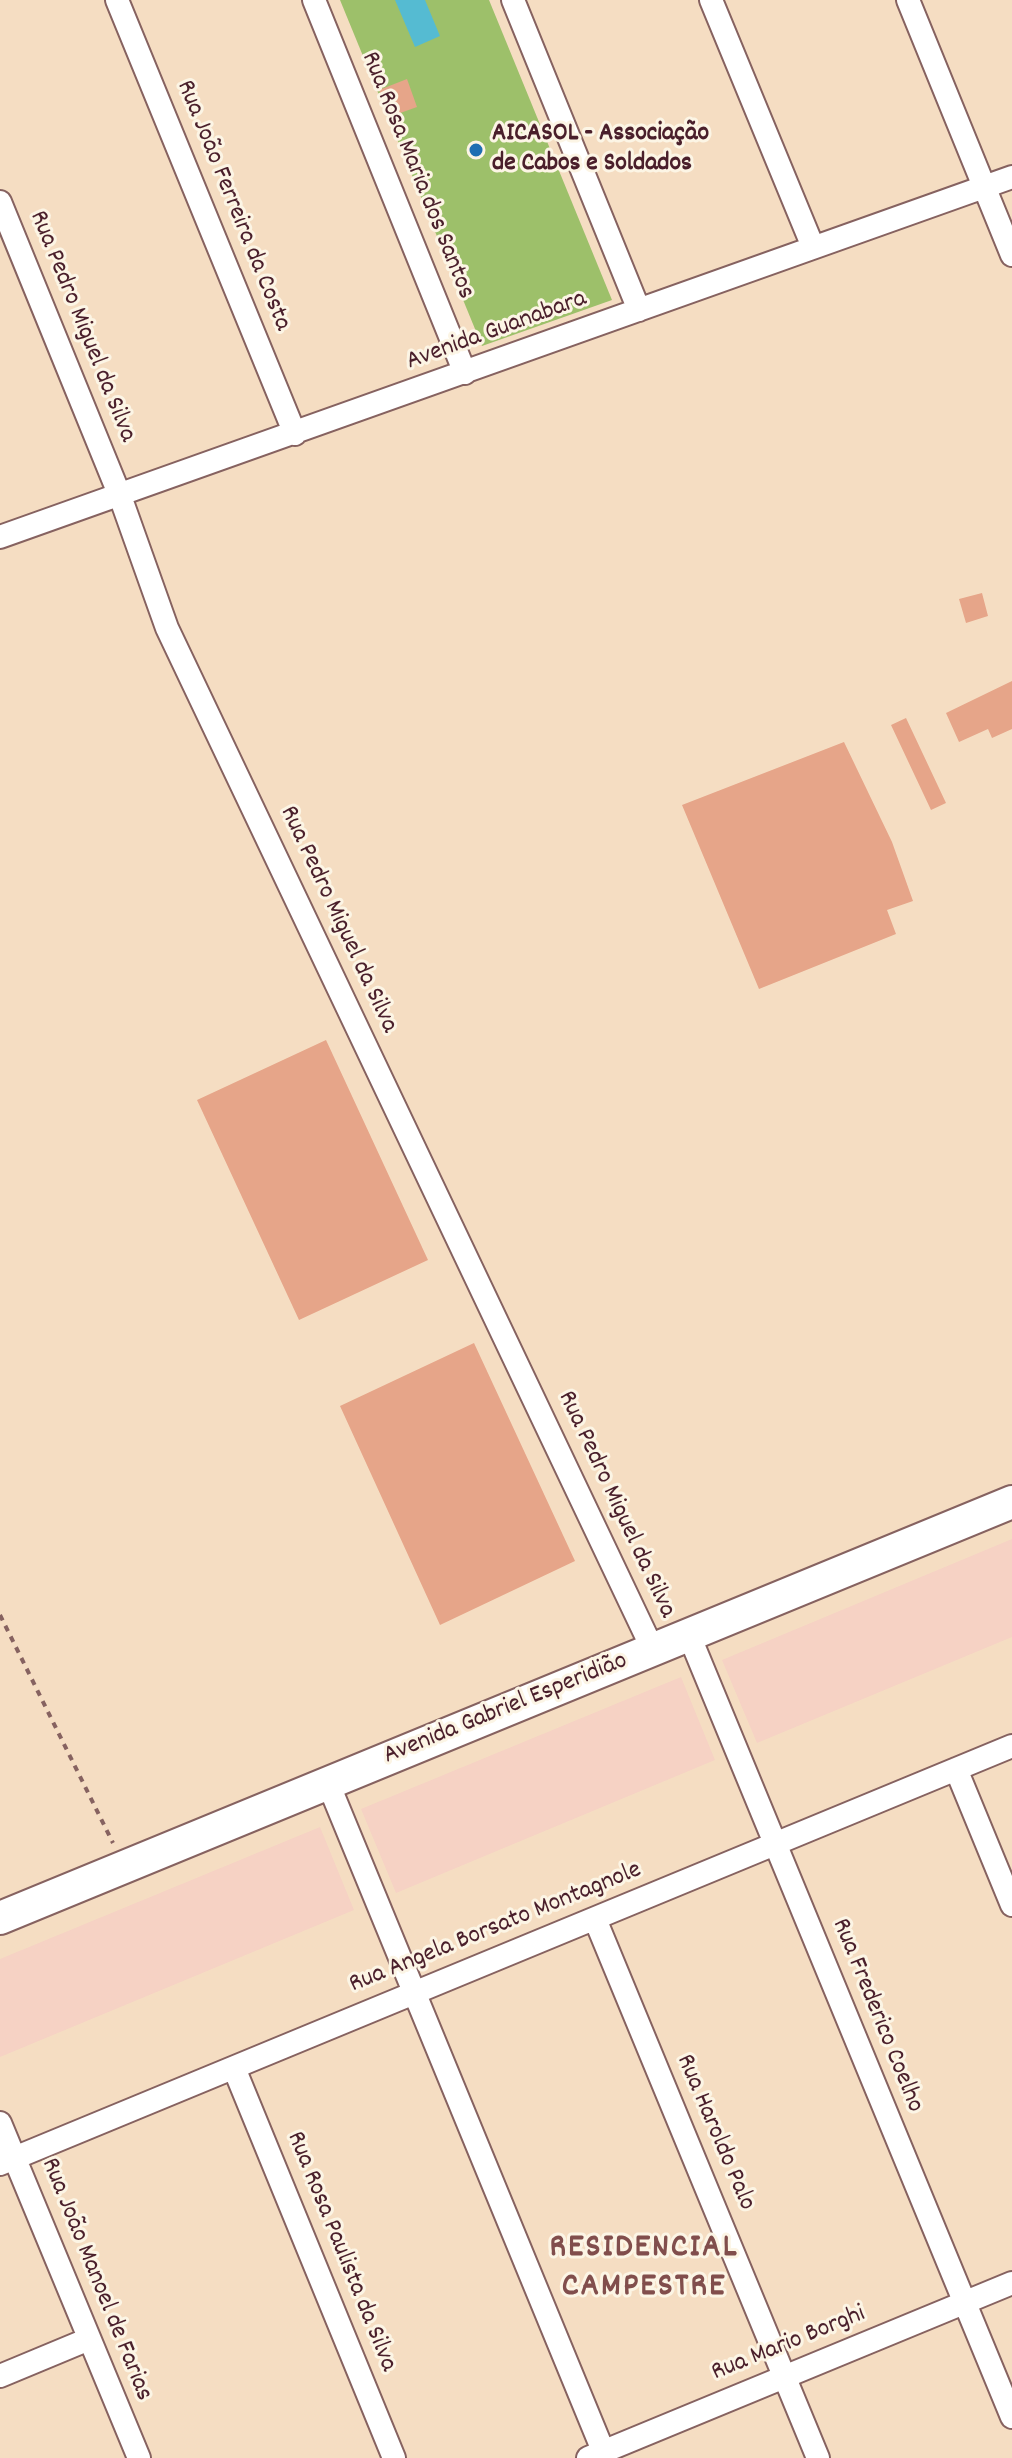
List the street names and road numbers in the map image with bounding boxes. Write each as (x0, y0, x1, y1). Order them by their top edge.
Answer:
street label: Rua Rosa Maria dos Santos (352, 48, 480, 304)
street label: Rua João Ferreira da Costa (167, 76, 297, 336)
street label: Rua Pedro Miguel da Silva (20, 207, 142, 447)
street label: Avenida Guanabara (403, 285, 591, 379)
street label: Rua Pedro Miguel da Silva (271, 802, 403, 1038)
street label: Rua Pedro Miguel da Silva (549, 1387, 681, 1623)
street label: Avenida Gabriel Esperidião (380, 1647, 632, 1773)
street label: Rua Angela Borsato Montagnole (345, 1856, 647, 2002)
street label: Rua Frederico Coelho (823, 1915, 929, 2117)
street label: Rua Haroldo Palo (667, 2050, 761, 2216)
street label: Rua Rosa Paulista da Silva (278, 2127, 402, 2377)
street label: Rua João Manoel de Farias (32, 2154, 158, 2406)
street label: Rua Mario Borghi (708, 2300, 870, 2390)

